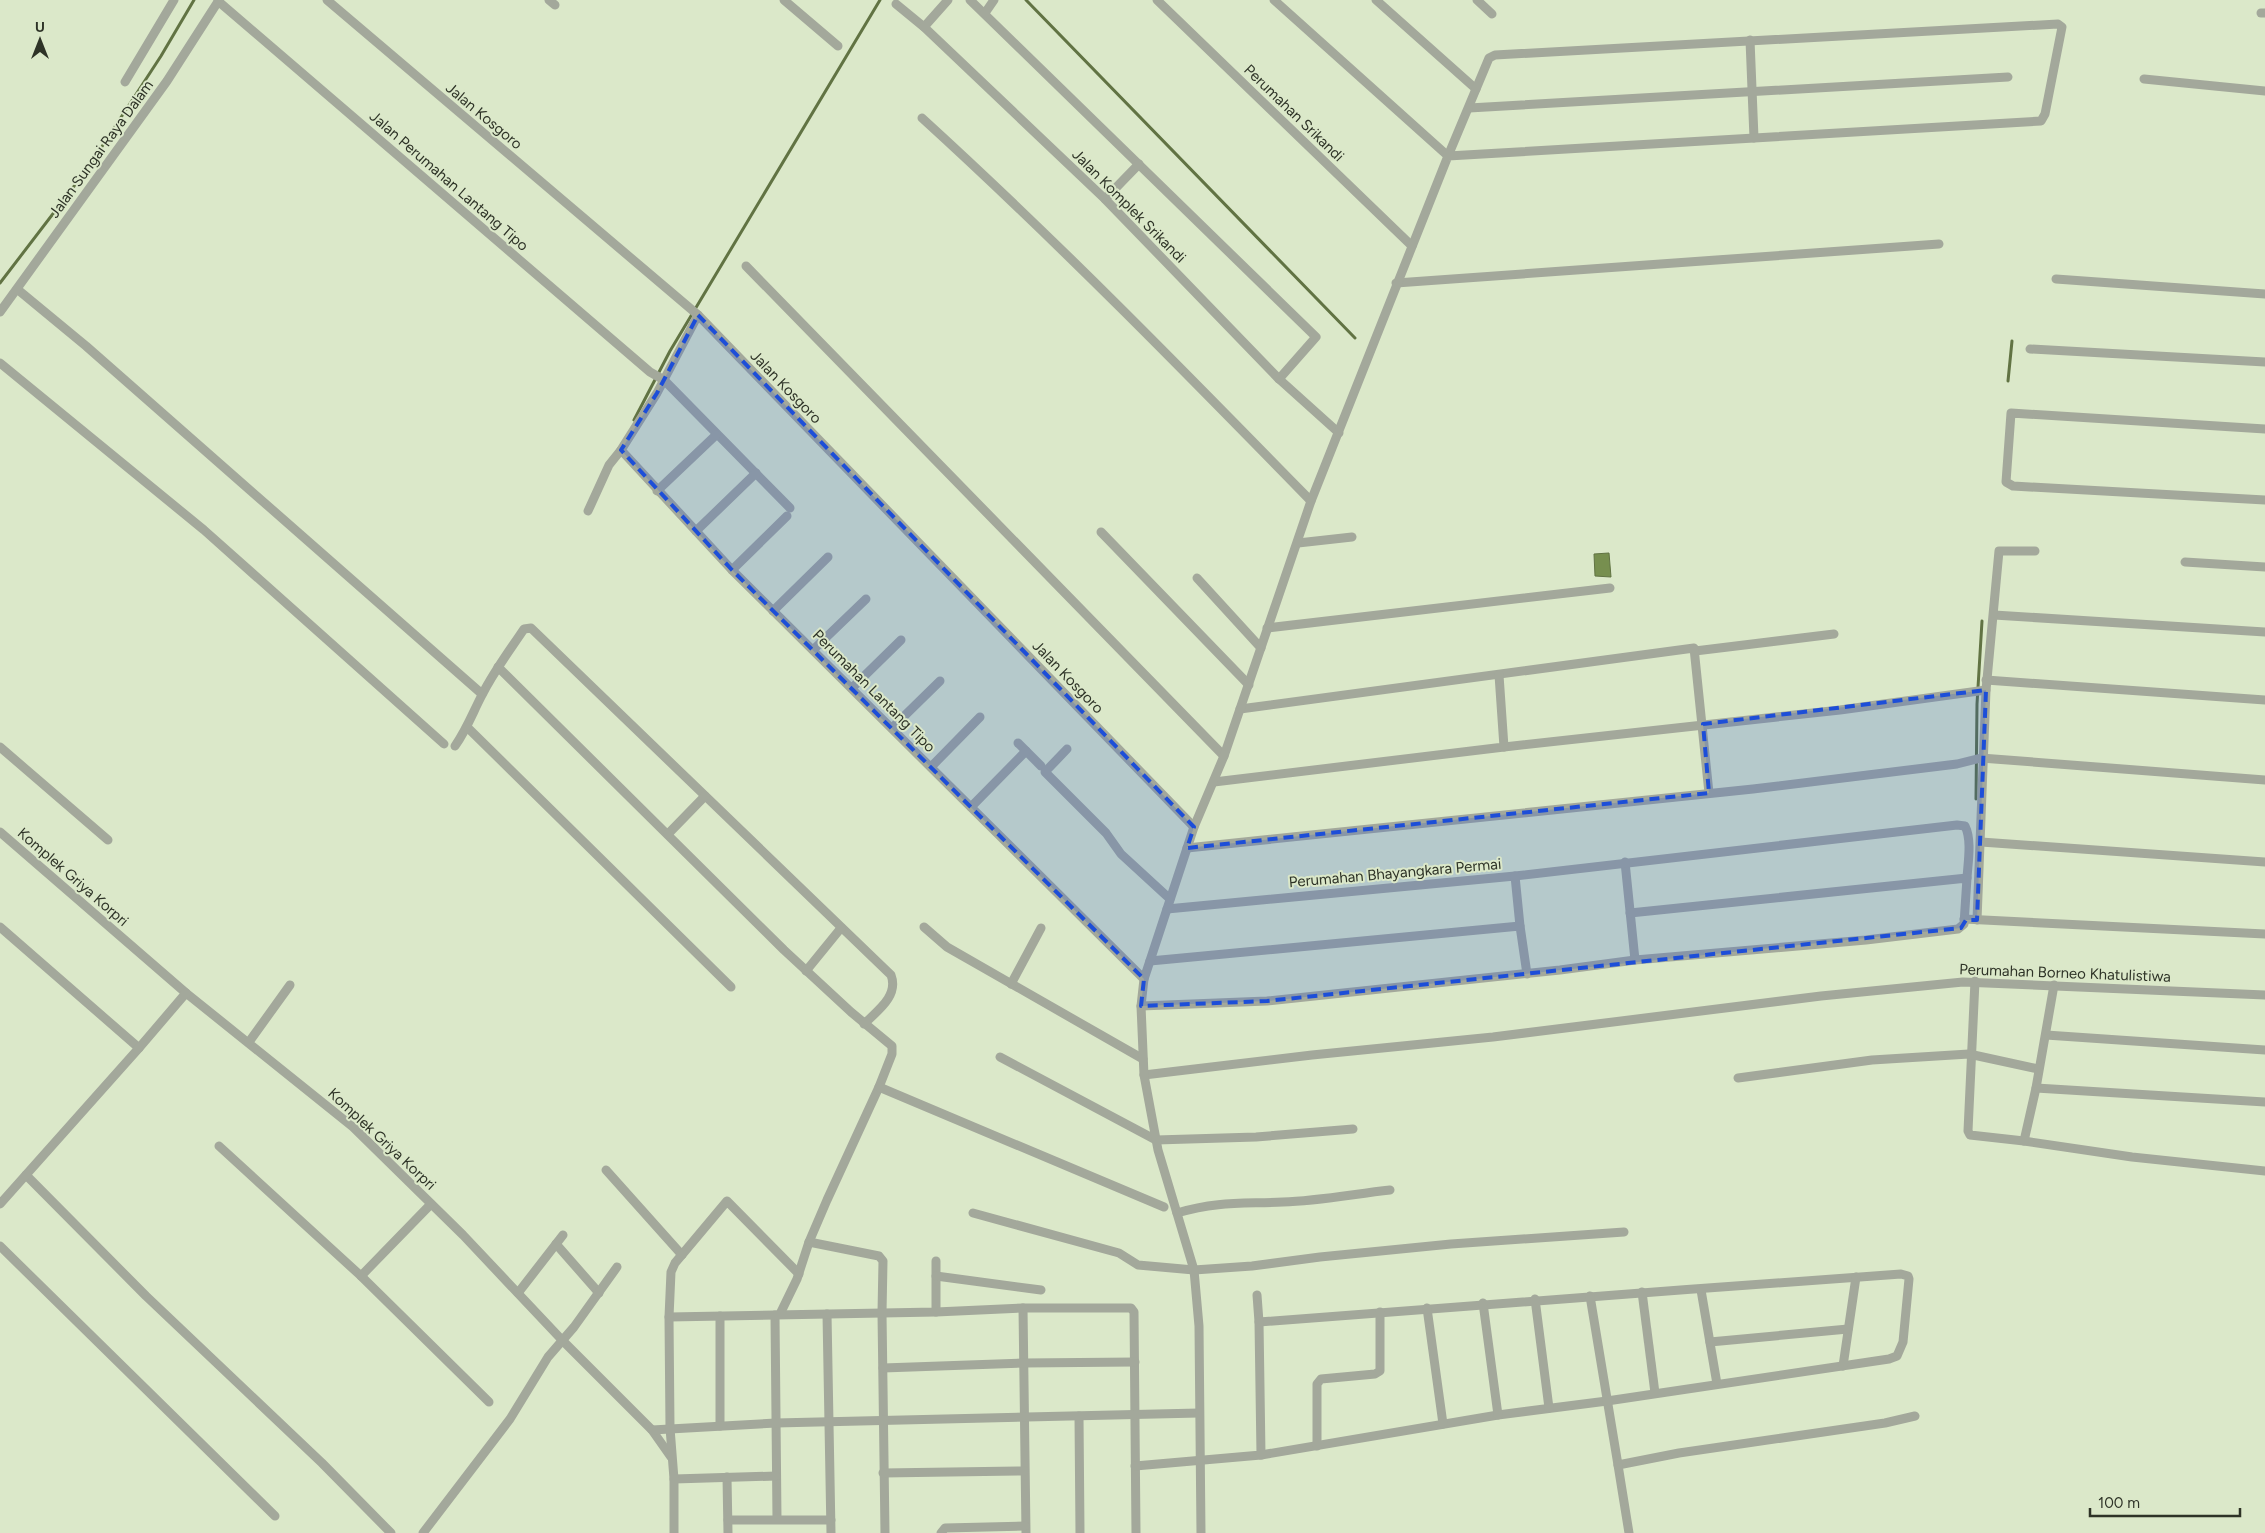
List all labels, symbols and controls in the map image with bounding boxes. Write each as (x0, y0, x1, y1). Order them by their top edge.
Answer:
north arrow (15, 15, 65, 65)
text: U (35, 19, 45, 36)
street label: Perumahan Srikandi (1240, 61, 1348, 165)
street label: Jalan Sungai Raya Dalam (45, 77, 157, 221)
street label: Jalan Kosgoro (442, 79, 526, 153)
street label: Jalan Perumahan Lantang Tipo (366, 107, 532, 255)
street label: Jalan Komplek Srikandi (1068, 145, 1190, 267)
street label: Jalan Kosgoro (747, 347, 825, 427)
street label: Perumahan Lantang Tipo (809, 626, 939, 756)
street label: Jalan Kosgoro (1029, 637, 1107, 717)
street label: Komplek Griya Korpri (14, 824, 132, 930)
street label: Perumahan Bhayangkara Permai (1288, 855, 1502, 891)
street label: Perumahan Borneo Khatulistiwa (1959, 960, 2171, 986)
street label: Komplek Griya Korpri (324, 1084, 440, 1194)
scale bar (2090, 1486, 2240, 1518)
text: 100 m (2098, 1494, 2140, 1512)

